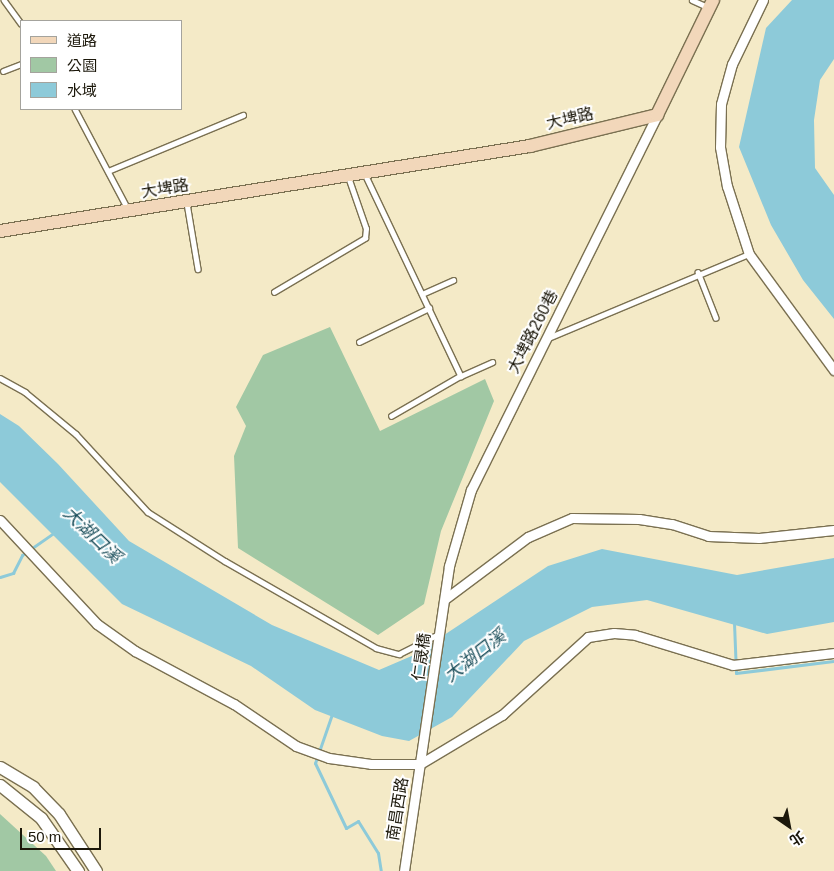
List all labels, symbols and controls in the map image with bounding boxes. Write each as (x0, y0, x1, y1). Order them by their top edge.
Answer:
legend (20, 20, 182, 110)
text: 道路 (67, 32, 97, 49)
text: 公園 (67, 57, 97, 74)
text: 水域 (67, 82, 97, 99)
street label: 大埤路 (544, 104, 596, 134)
street label: 大埤路 (140, 176, 190, 202)
street label: 大埤路260巷 (504, 287, 562, 377)
water label: 大湖口溪 (59, 502, 125, 568)
water label: 大湖口溪 (440, 625, 510, 687)
street label: 仁晟橋 (409, 632, 435, 682)
street label: 南昌西路 (384, 776, 412, 842)
north arrow (764, 801, 814, 851)
scale bar (22, 818, 104, 850)
text: 50 m (28, 828, 61, 845)
text: 北 (787, 828, 807, 849)

